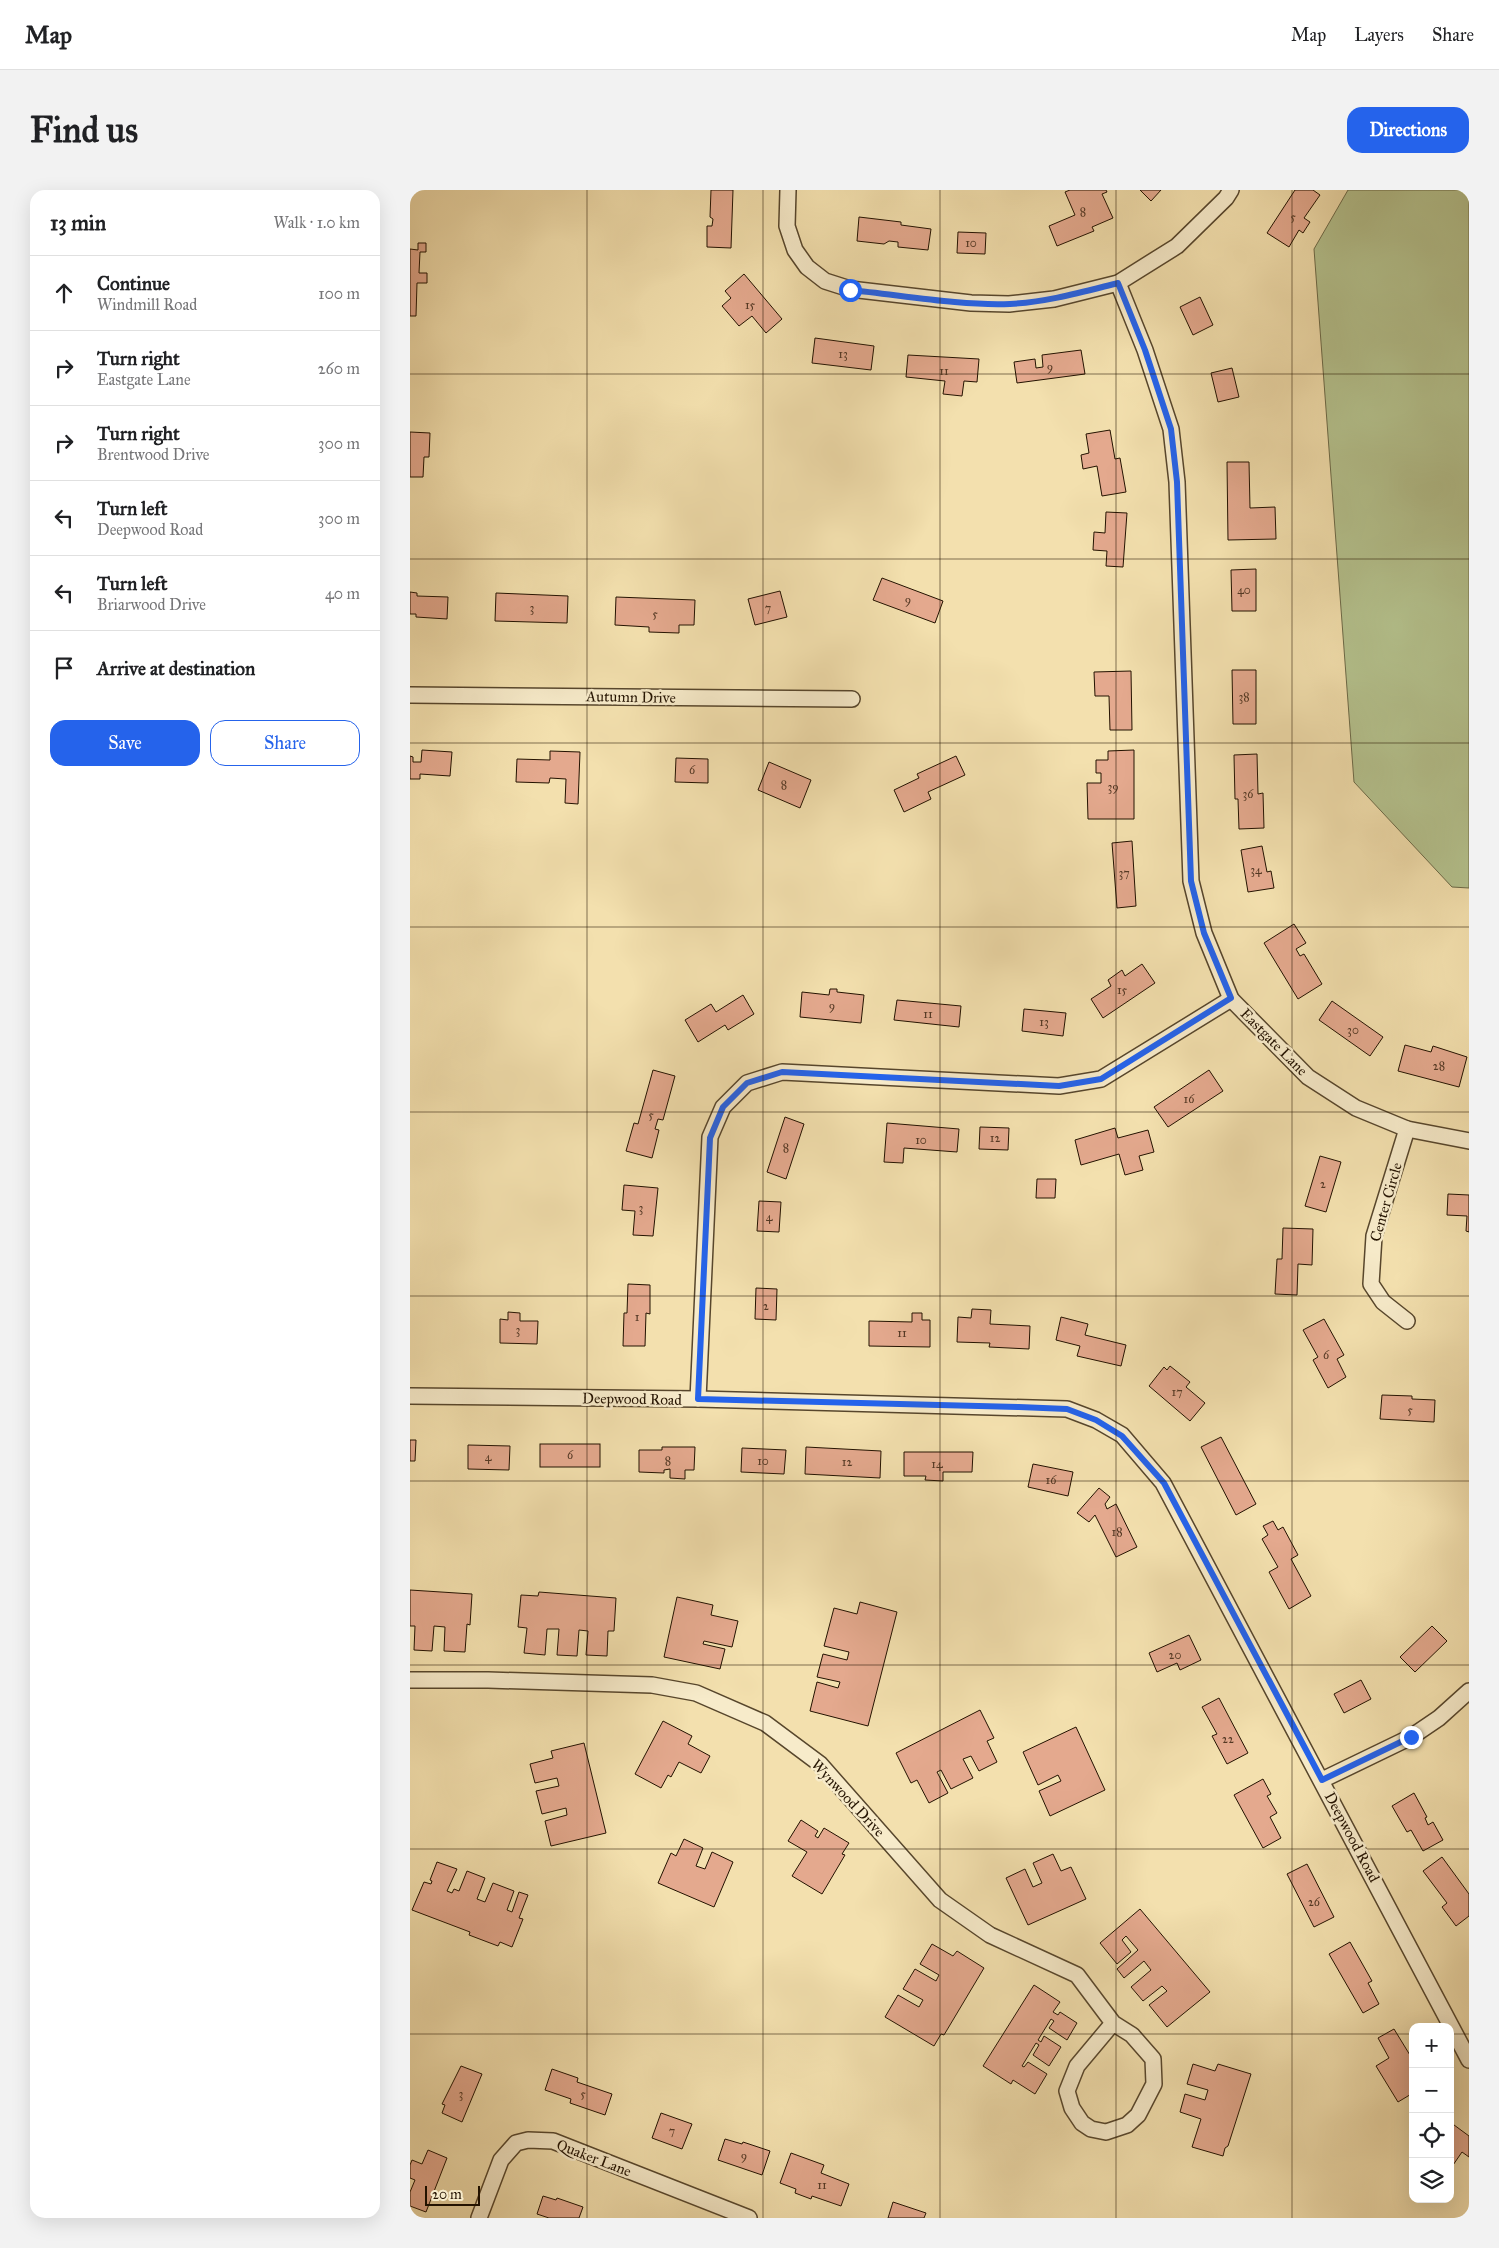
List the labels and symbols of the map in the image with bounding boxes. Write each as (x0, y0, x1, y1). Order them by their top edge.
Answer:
house number: 8 (1080, 205, 1086, 219)
house number: 5 (1290, 210, 1296, 224)
house number: 10 (965, 236, 977, 250)
route start (839, 279, 862, 302)
house number: 15 (745, 298, 756, 312)
house number: 13 (838, 347, 848, 361)
house number: 9 (1047, 360, 1053, 374)
house number: 11 (939, 364, 949, 378)
house number: 40 (1237, 583, 1251, 597)
house number: 9 (905, 593, 911, 607)
house number: 3 (530, 601, 535, 615)
house number: 7 (765, 601, 771, 615)
house number: 5 (652, 607, 658, 621)
street label: Autumn Drive (585, 687, 676, 707)
house number: 38 (1238, 690, 1250, 704)
house number: 6 (689, 763, 696, 777)
house number: 8 (781, 778, 787, 792)
house number: 39 (1107, 780, 1119, 794)
house number: 36 (1243, 787, 1254, 801)
house number: 34 (1250, 863, 1262, 877)
house number: 37 (1118, 866, 1130, 880)
house number: 15 (1117, 983, 1128, 997)
house number: 9 (829, 999, 835, 1013)
street label: Eastgate Lane (1237, 1005, 1311, 1079)
house number: 11 (923, 1007, 933, 1021)
house number: 13 (1039, 1015, 1049, 1029)
house number: 30 (1347, 1023, 1359, 1037)
house number: 28 (1433, 1059, 1445, 1073)
house number: 16 (1184, 1092, 1195, 1106)
house number: 5 (648, 1108, 654, 1122)
house number: 12 (990, 1131, 1000, 1145)
house number: 10 (915, 1133, 927, 1147)
house number: 8 (783, 1141, 789, 1155)
street label: Center Circle (1366, 1160, 1406, 1244)
house number: 2 (1320, 1177, 1326, 1191)
house number: 3 (639, 1201, 644, 1215)
house number: 4 (766, 1210, 773, 1224)
house number: 2 (763, 1299, 769, 1313)
house number: 1 (635, 1310, 640, 1324)
house number: 3 (516, 1323, 521, 1337)
house number: 11 (897, 1326, 907, 1340)
house number: 6 (1323, 1348, 1330, 1362)
house number: 17 (1171, 1385, 1183, 1399)
street label: Deepwood Road (582, 1389, 682, 1409)
house number: 5 (1407, 1403, 1413, 1417)
house number: 6 (567, 1448, 574, 1462)
house number: 4 (485, 1450, 492, 1464)
house number: 8 (665, 1454, 671, 1468)
house number: 10 (757, 1454, 769, 1468)
house number: 12 (842, 1455, 852, 1469)
house number: 14 (931, 1457, 943, 1471)
house number: 16 (1046, 1473, 1057, 1487)
house number: 18 (1111, 1525, 1123, 1539)
house number: 20 (1169, 1648, 1181, 1662)
route end (1400, 1726, 1423, 1749)
house number: 22 (1222, 1732, 1234, 1746)
street label: Wynwood Drive (807, 1755, 889, 1841)
street label: Deepwood Road (1321, 1789, 1384, 1886)
house number: 26 (1308, 1895, 1321, 1909)
house number: 3 (459, 2087, 464, 2101)
house number: 5 (580, 2087, 586, 2101)
house number: 7 (669, 2124, 675, 2138)
street label: Quaker Lane (554, 2136, 634, 2180)
house number: 9 (741, 2149, 747, 2163)
house number: 11 (817, 2178, 827, 2192)
scale bar (425, 2183, 480, 2206)

